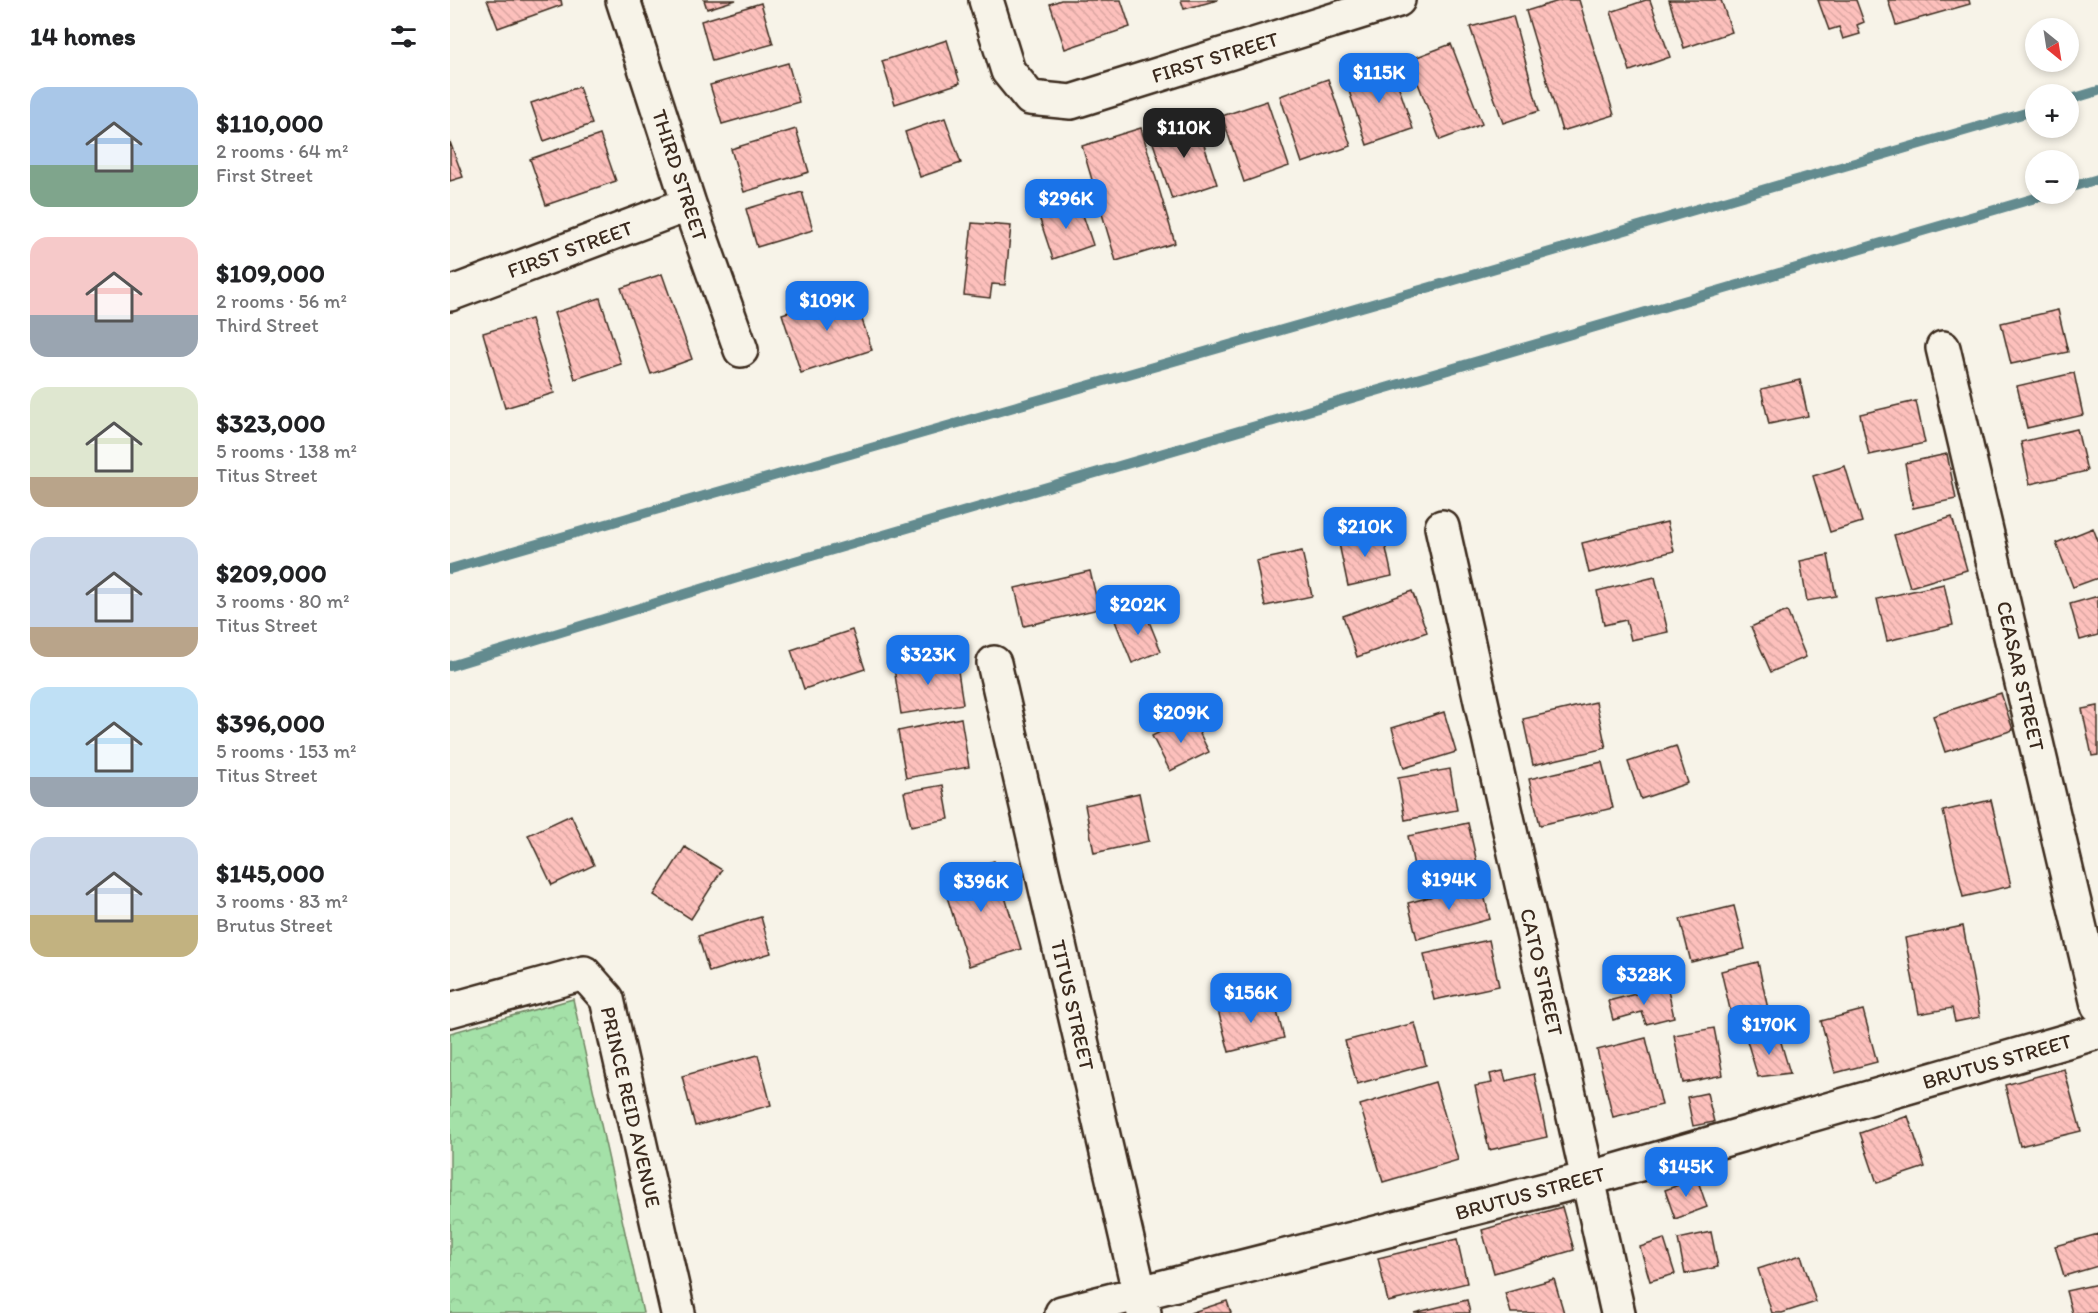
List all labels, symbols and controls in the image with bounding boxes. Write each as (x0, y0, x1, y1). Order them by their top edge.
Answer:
north arrow (2025, 18, 2079, 72)
map controls (2025, 18, 2079, 204)
text: 14 homes (30, 20, 136, 52)
icon: filters (387, 20, 420, 53)
street label: FIRST STREET (1149, 26, 1282, 88)
pin: $115K (1337, 53, 1421, 104)
text: $115K (1353, 60, 1405, 84)
button: + (2025, 84, 2079, 138)
street label: THIRD STREET (647, 106, 713, 244)
text: $110,000 (216, 107, 324, 139)
pin: $110K (1142, 108, 1226, 159)
icon: home (78, 111, 150, 183)
text: $110K (1157, 115, 1211, 139)
text: 2 rooms · 64 m² (216, 139, 348, 163)
button: − (2025, 150, 2079, 204)
text: First Street (216, 163, 313, 187)
pin: $296K (1024, 179, 1108, 230)
text: $296K (1039, 186, 1093, 210)
street label: FIRST STREET (504, 215, 636, 283)
text: $109,000 (216, 257, 325, 289)
icon: home (78, 261, 150, 333)
pin: $109K (785, 281, 869, 332)
text: $109K (800, 288, 854, 312)
text: 2 rooms · 56 m² (216, 289, 347, 313)
text: Third Street (216, 313, 319, 337)
text: $323,000 (216, 407, 325, 439)
icon: home (78, 411, 150, 483)
text: 5 rooms · 138 m² (216, 439, 357, 463)
text: Titus Street (216, 463, 318, 487)
pin: $210K (1323, 507, 1407, 558)
text: $210K (1337, 514, 1393, 538)
text: $209,000 (216, 557, 327, 589)
icon: home (78, 561, 150, 633)
pin: $202K (1096, 585, 1180, 636)
text: 3 rooms · 80 m² (216, 589, 349, 613)
text: $202K (1110, 592, 1166, 616)
street label: CEASAR STREET (1992, 599, 2050, 754)
text: Titus Street (216, 613, 318, 637)
pin: $323K (886, 635, 970, 686)
text: $323K (900, 642, 956, 666)
pin: $209K (1139, 693, 1223, 744)
text: $209K (1153, 700, 1209, 724)
text: $396,000 (216, 707, 325, 739)
icon: home (78, 711, 150, 783)
text: 5 rooms · 153 m² (216, 739, 356, 763)
text: Titus Street (216, 763, 318, 787)
text: $145,000 (216, 857, 325, 889)
pin: $194K (1407, 860, 1491, 911)
icon: home (78, 861, 150, 933)
pin: $396K (939, 862, 1023, 913)
text: $194K (1422, 867, 1476, 891)
text: $396K (954, 869, 1008, 893)
text: 3 rooms · 83 m² (216, 889, 348, 913)
street label: CATO STREET (1515, 906, 1569, 1038)
text: Brutus Street (216, 913, 333, 937)
street label: TITUS STREET (1046, 937, 1100, 1073)
pin: $328K (1602, 955, 1686, 1006)
text: $328K (1616, 962, 1672, 986)
pin: $156K (1209, 973, 1293, 1024)
text: $156K (1224, 980, 1278, 1004)
street label: PRINCE REID AVENUE (596, 1004, 666, 1210)
pin: $170K (1727, 1005, 1811, 1056)
text: $170K (1742, 1012, 1796, 1036)
street label: BRUTUS STREET (1920, 1028, 2075, 1094)
pin: $145K (1644, 1147, 1728, 1198)
text: $145K (1659, 1154, 1713, 1178)
street label: BRUTUS STREET (1452, 1161, 1608, 1225)

